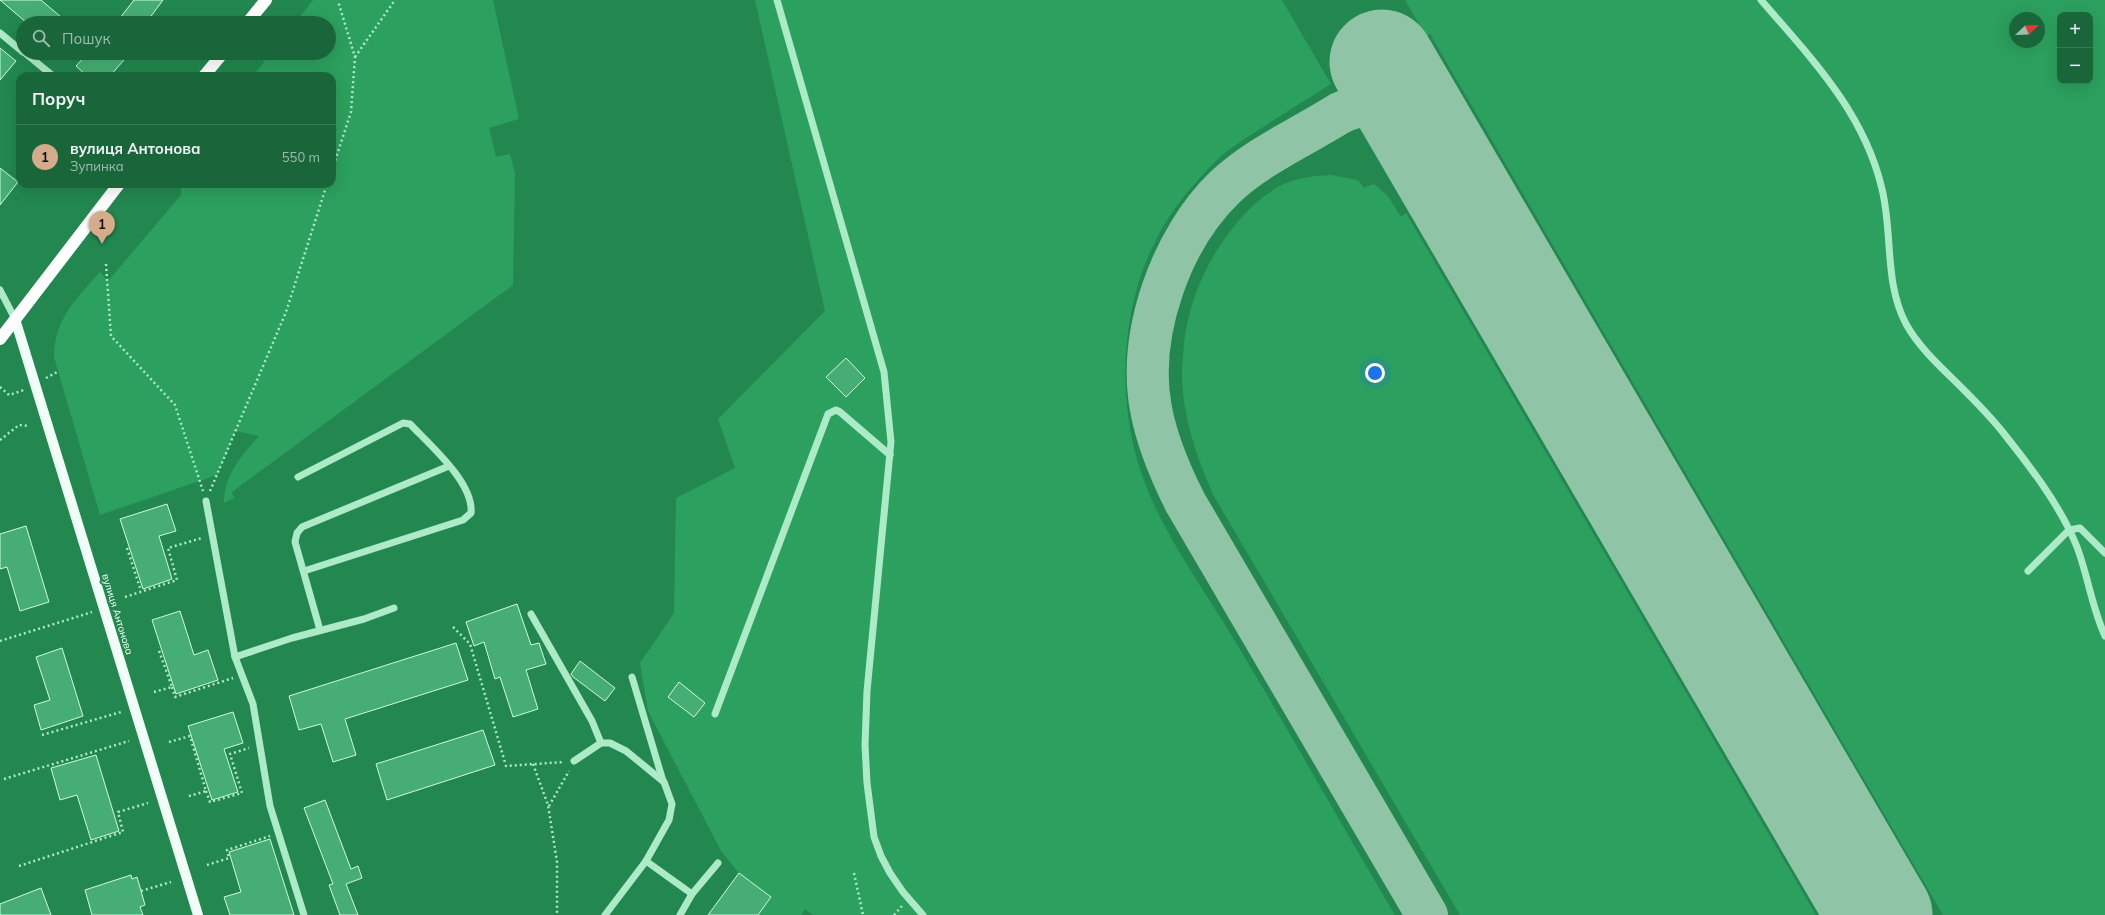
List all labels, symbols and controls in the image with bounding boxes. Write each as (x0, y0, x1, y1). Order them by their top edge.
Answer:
north arrow (2009, 12, 2045, 48)
map controls (2057, 12, 2093, 84)
button: + (2057, 12, 2093, 48)
search box (16, 16, 336, 60)
icon: search (30, 27, 52, 49)
text: Пошук (62, 29, 111, 48)
button: − (2057, 48, 2093, 84)
text: Поруч (32, 88, 85, 109)
text: вулиця Антонова (70, 139, 201, 158)
text: 1 (41, 149, 49, 165)
text: 550 m (282, 149, 320, 165)
text: Зупинка (70, 158, 124, 174)
pin: 1 (89, 211, 115, 244)
your location (1365, 363, 1385, 383)
street label: вулиця Антонова (99, 572, 136, 656)

